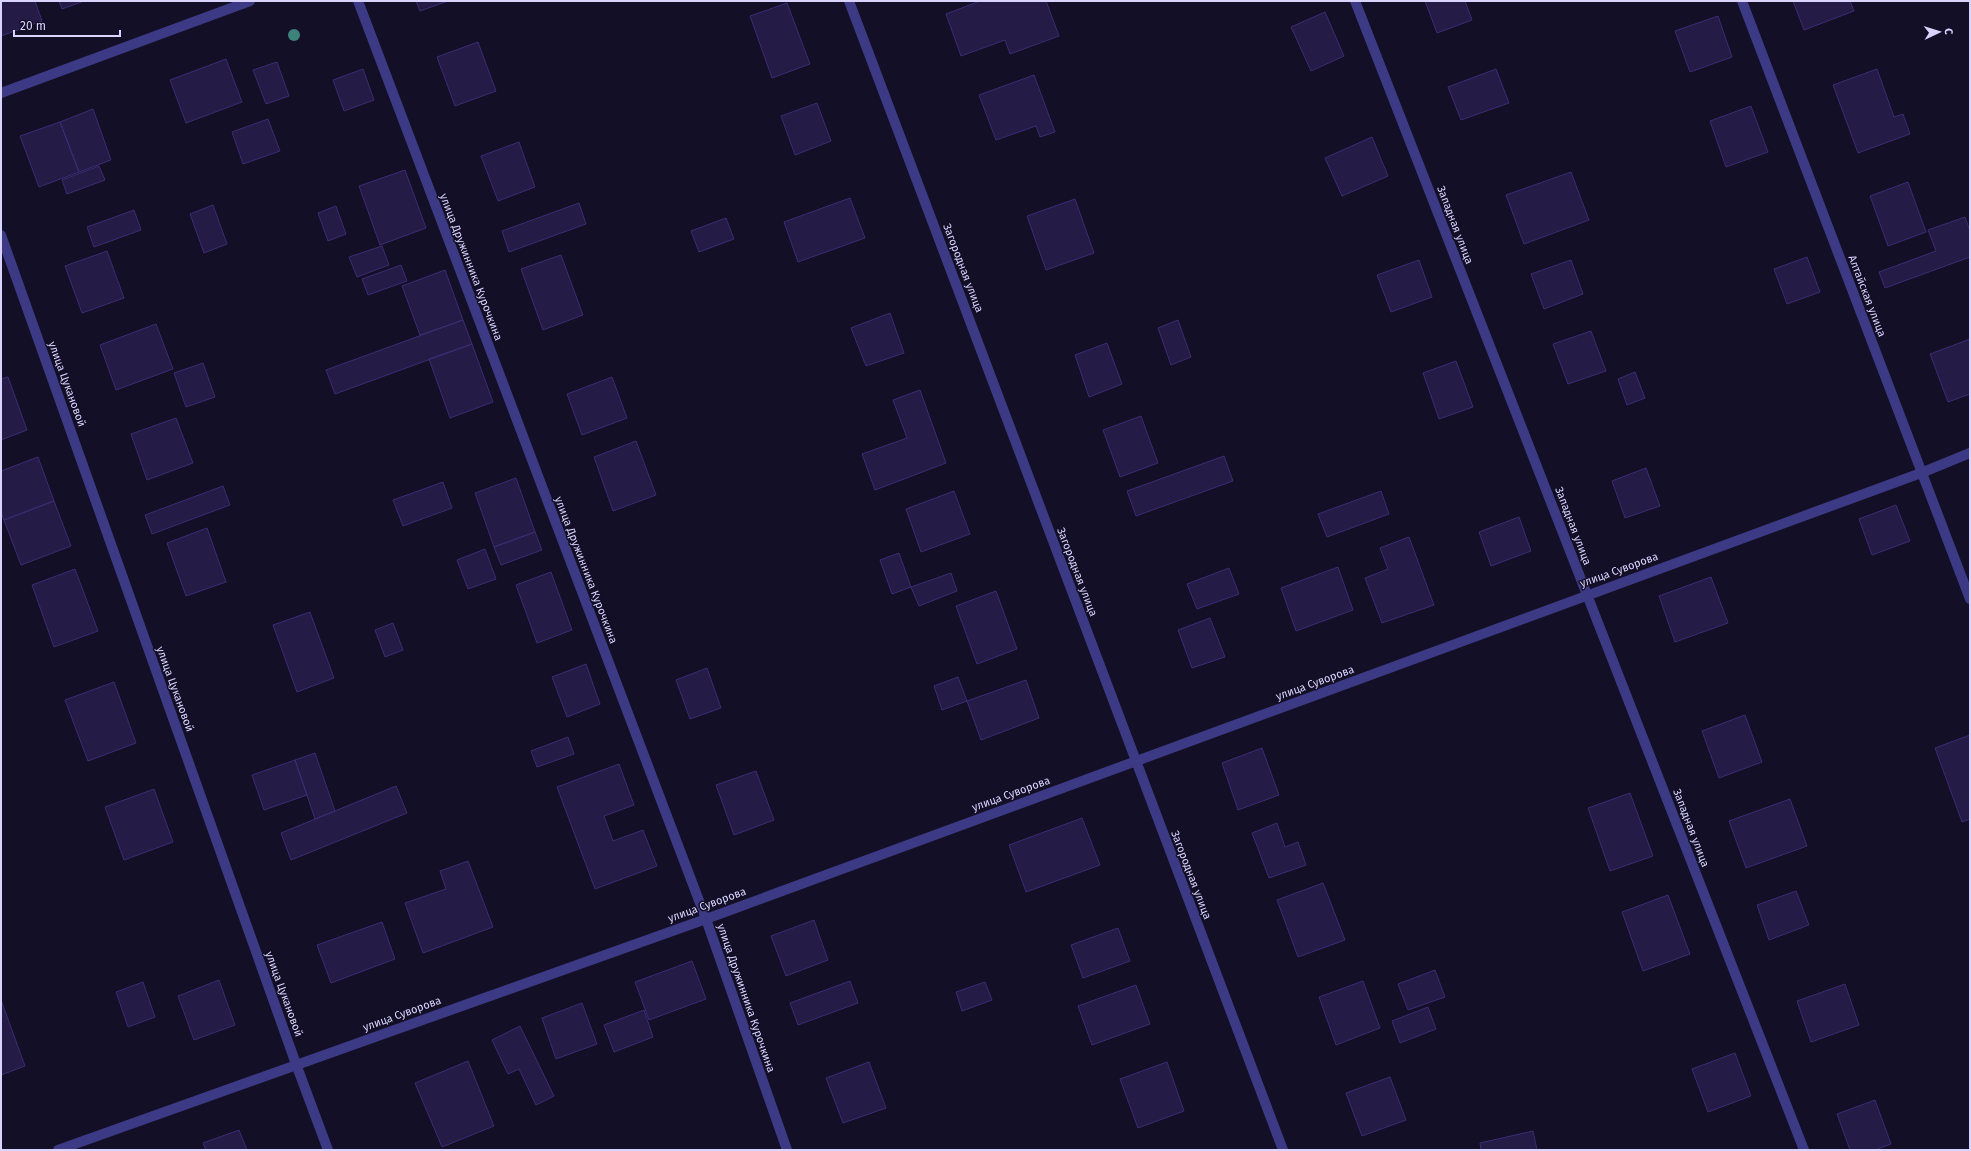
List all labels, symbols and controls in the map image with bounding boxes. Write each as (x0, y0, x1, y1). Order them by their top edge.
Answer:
scale bar (14, 12, 120, 38)
north arrow (1919, 12, 1959, 52)
text: 20 m (20, 19, 46, 33)
text: С (1942, 28, 1955, 36)
street label: Западная улица (1434, 184, 1476, 266)
street label: улица Дружинника Курочкина (437, 192, 505, 342)
street label: Загородная улица (940, 222, 986, 314)
street label: Алтайская улица (1845, 253, 1889, 339)
street label: улица Цукановой (46, 340, 88, 428)
street label: Западная улица (1552, 485, 1594, 567)
street label: улица Дружинника Курочкина (552, 495, 620, 645)
street label: Загородная улица (1054, 526, 1100, 618)
street label: улица Суворова (1578, 550, 1660, 590)
street label: улица Цукановой (154, 645, 196, 733)
street label: улица Суворова (1274, 663, 1356, 703)
street label: улица Суворова (970, 774, 1052, 814)
street label: Западная улица (1670, 787, 1712, 869)
street label: Загородная улица (1168, 829, 1214, 921)
street label: улица Суворова (666, 885, 748, 925)
street label: улица Дружинника Курочкина (714, 922, 778, 1074)
street label: улица Цукановой (263, 950, 305, 1038)
street label: улица Суворова (361, 994, 443, 1034)

